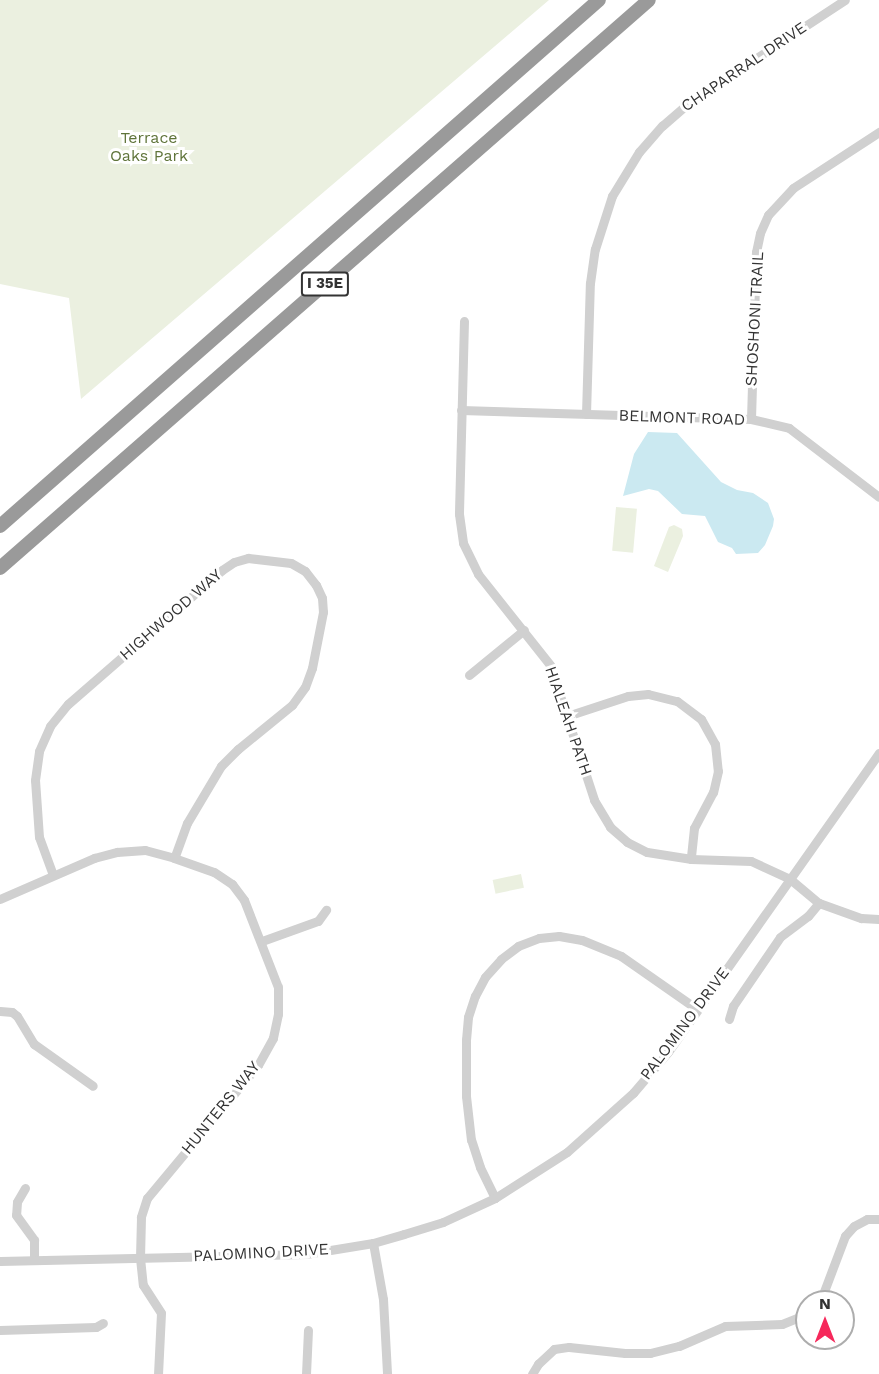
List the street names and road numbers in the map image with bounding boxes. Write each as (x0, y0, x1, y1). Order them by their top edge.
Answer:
street label: CHAPARRAL DRIVE (678, 18, 810, 116)
street label: SHOSHONI TRAIL (742, 251, 768, 387)
road number: I 35E (300, 272, 350, 296)
street label: BELMONT ROAD (618, 406, 746, 430)
street label: HIGHWOOD WAY (116, 565, 226, 665)
street label: HIALEAH PATH (540, 664, 596, 778)
street label: PALOMINO DRIVE (636, 964, 734, 1084)
street label: HUNTERS WAY (178, 1057, 264, 1159)
street label: PALOMINO DRIVE (193, 1240, 329, 1266)

